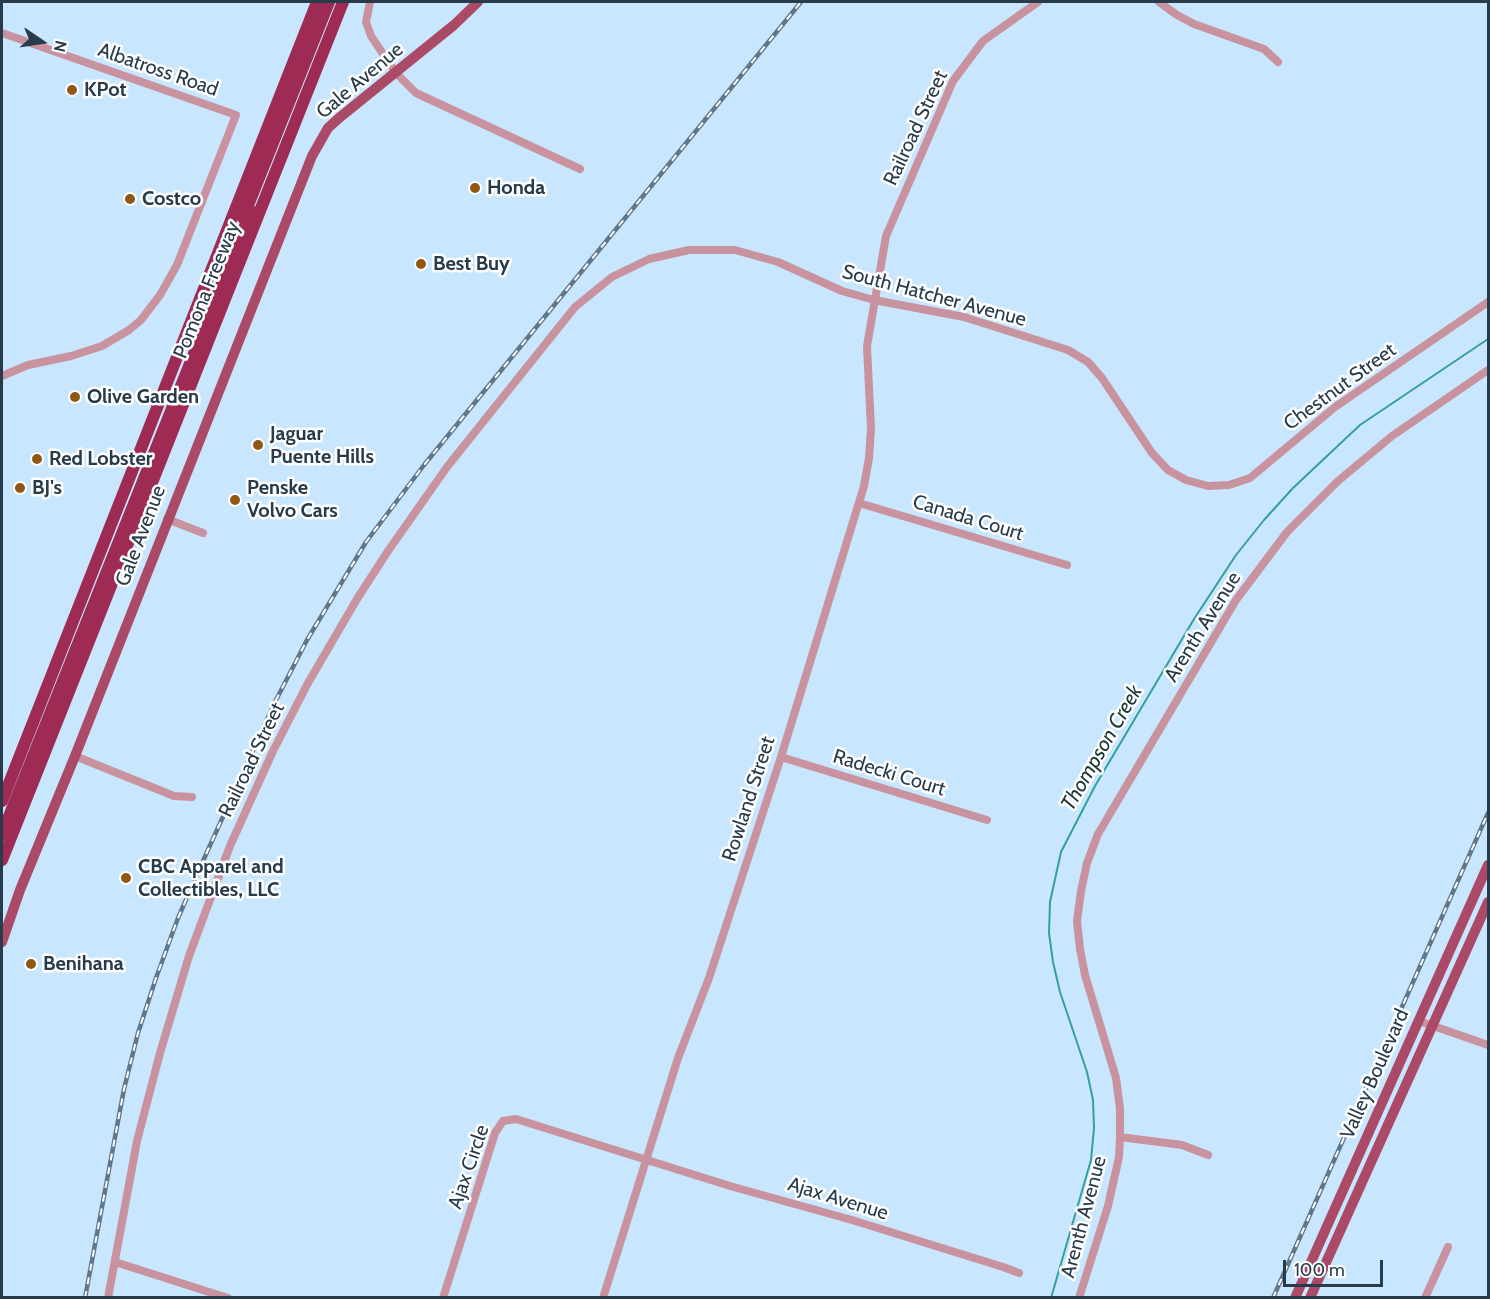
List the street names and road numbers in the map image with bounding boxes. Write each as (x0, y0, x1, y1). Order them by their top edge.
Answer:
street label: Albatross Road (95, 38, 221, 102)
street label: Gale Avenue (312, 38, 408, 124)
street label: Railroad Street (879, 67, 953, 189)
street label: Pomona Freeway (169, 218, 245, 362)
street label: South Hatcher Avenue (839, 260, 1029, 332)
street label: Chestnut Street (1279, 338, 1401, 436)
street label: Gale Avenue (111, 482, 171, 590)
street label: Canada Court (910, 490, 1026, 546)
street label: Arenth Avenue (1160, 568, 1246, 686)
street label: Railroad Street (214, 699, 290, 821)
street label: Rowland Street (718, 734, 780, 864)
street label: Radecki Court (830, 745, 948, 801)
street label: Valley Boulevard (1336, 1005, 1414, 1143)
street label: Ajax Circle (443, 1122, 495, 1212)
street label: Arenth Avenue (1056, 1153, 1112, 1281)
street label: Ajax Avenue (785, 1172, 891, 1226)

